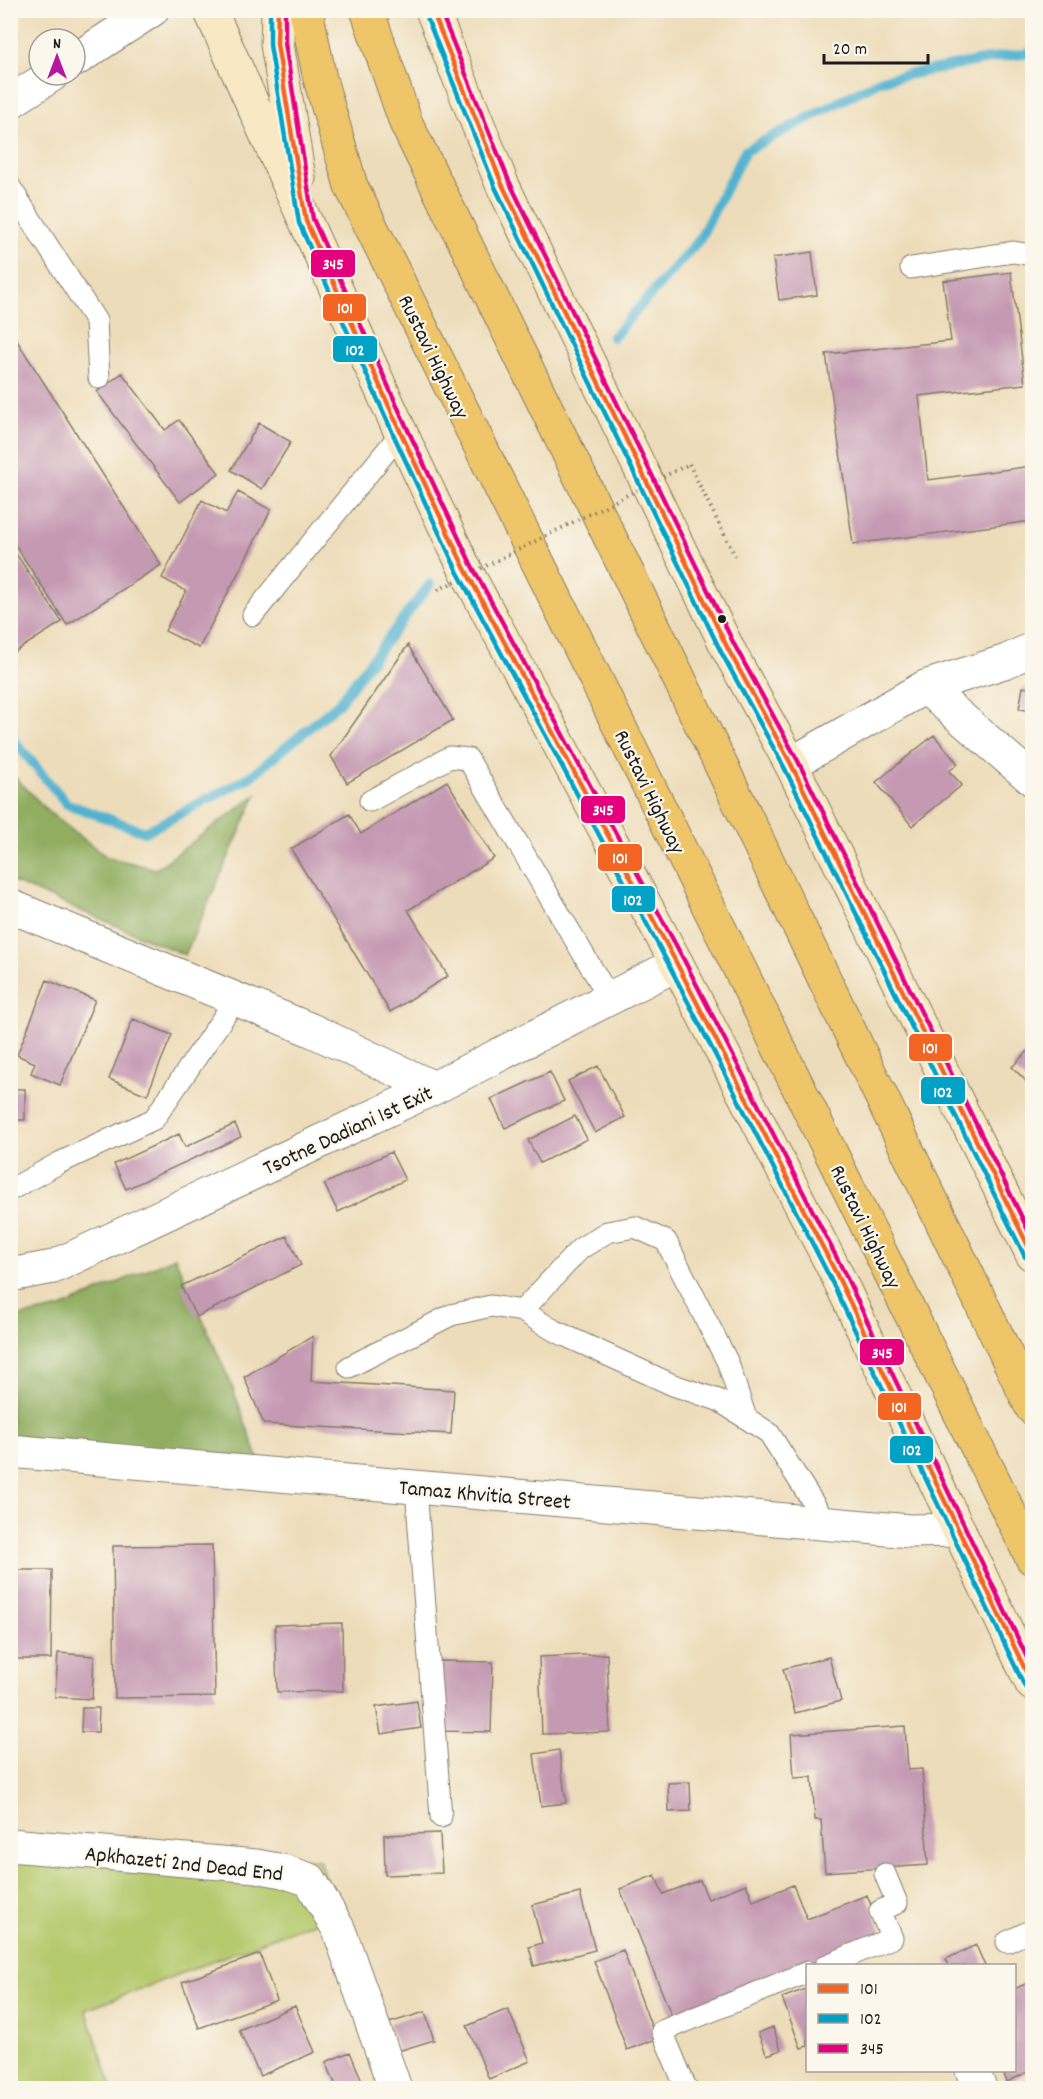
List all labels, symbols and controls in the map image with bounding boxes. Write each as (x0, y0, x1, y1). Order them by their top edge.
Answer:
north arrow (27, 27, 87, 87)
scale bar (824, 27, 928, 65)
text: N (53, 33, 61, 56)
text: 20 m (833, 38, 867, 63)
line badge: 345 (310, 249, 356, 278)
text: 345 (322, 254, 344, 277)
street label: Rustavi Highway (388, 290, 476, 426)
line badge: 101 (322, 293, 367, 322)
text: 101 (337, 298, 353, 321)
line badge: 102 (332, 335, 378, 363)
text: 102 (345, 340, 365, 363)
unlabelled marker (716, 613, 728, 625)
street label: Rustavi Highway (604, 725, 692, 861)
line badge: 345 (580, 795, 626, 824)
text: 345 (592, 800, 614, 823)
line badge: 101 (597, 843, 643, 872)
text: 101 (612, 848, 628, 871)
line badge: 102 (611, 885, 656, 913)
text: 102 (623, 890, 643, 913)
line badge: 101 (908, 1033, 953, 1062)
text: 101 (922, 1038, 938, 1061)
line badge: 102 (920, 1076, 966, 1105)
street label: Tsotne Dadiani 1st Exit (259, 1079, 438, 1185)
text: 102 (933, 1082, 953, 1105)
street label: Rustavi Highway (820, 1160, 908, 1296)
line badge: 345 (859, 1338, 905, 1366)
text: 345 (871, 1343, 893, 1366)
line badge: 101 (877, 1392, 922, 1421)
text: 101 (891, 1397, 907, 1420)
line badge: 102 (889, 1435, 934, 1464)
text: 102 (902, 1440, 922, 1463)
street label: Tamaz Khvitia Street (397, 1474, 572, 1519)
street label: Apkhazeti 2nd Dead End (83, 1840, 284, 1891)
legend (806, 1964, 1016, 2072)
text: 101 (860, 1978, 878, 2003)
text: 102 (860, 2008, 882, 2033)
text: 345 (860, 2038, 884, 2063)

